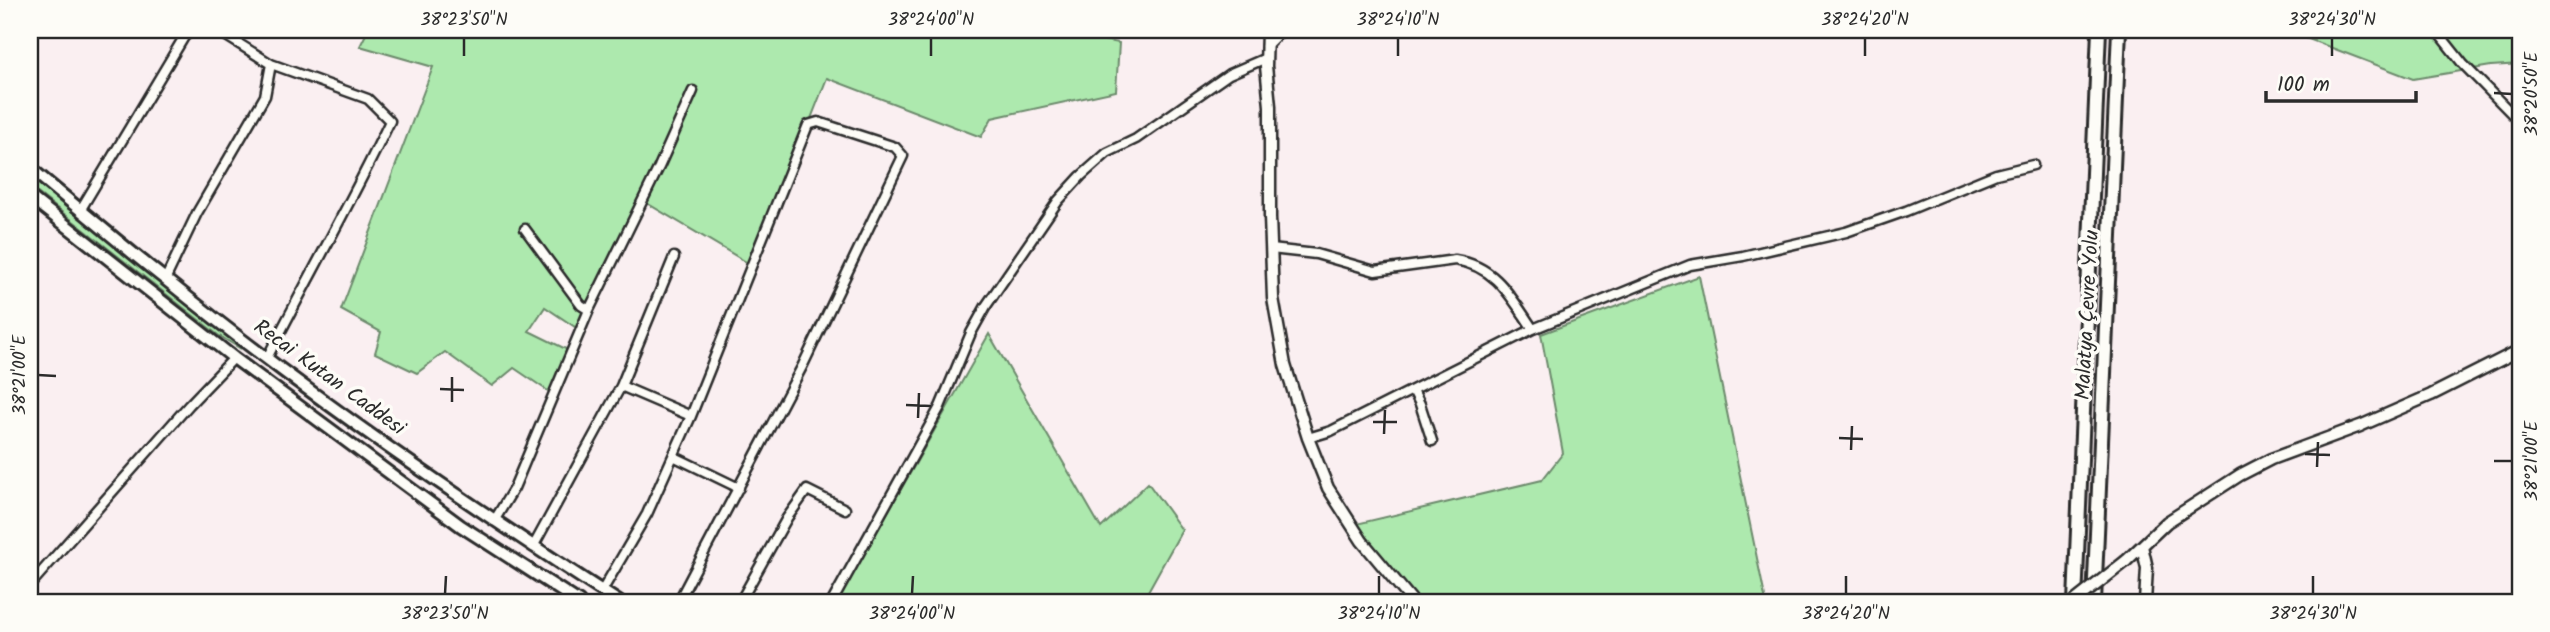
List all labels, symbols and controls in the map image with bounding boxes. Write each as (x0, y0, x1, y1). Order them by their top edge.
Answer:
text: 38°23'50"N (420, 6, 508, 35)
text: 38°24'00"N (888, 6, 974, 35)
text: 38°24'10"N (1357, 6, 1440, 35)
text: 38°24'20"N (1821, 6, 1909, 35)
text: 38°24'30"N (2288, 6, 2376, 35)
text: 38°20'50"E (2518, 51, 2547, 136)
scale bar (2266, 60, 2417, 104)
text: 100 m (2277, 69, 2330, 102)
street label: Malatya Çevre Yolu (2067, 229, 2109, 401)
street label: Recai Kutan Caddesi (246, 311, 413, 445)
text: 38°21'00"E (6, 334, 35, 415)
text: 38°21'00"E (2518, 420, 2547, 501)
text: 38°23'50"N (401, 600, 489, 629)
text: 38°24'00"N (869, 600, 955, 629)
text: 38°24'10"N (1338, 600, 1421, 629)
text: 38°24'20"N (1802, 600, 1890, 629)
text: 38°24'30"N (2269, 600, 2357, 629)

